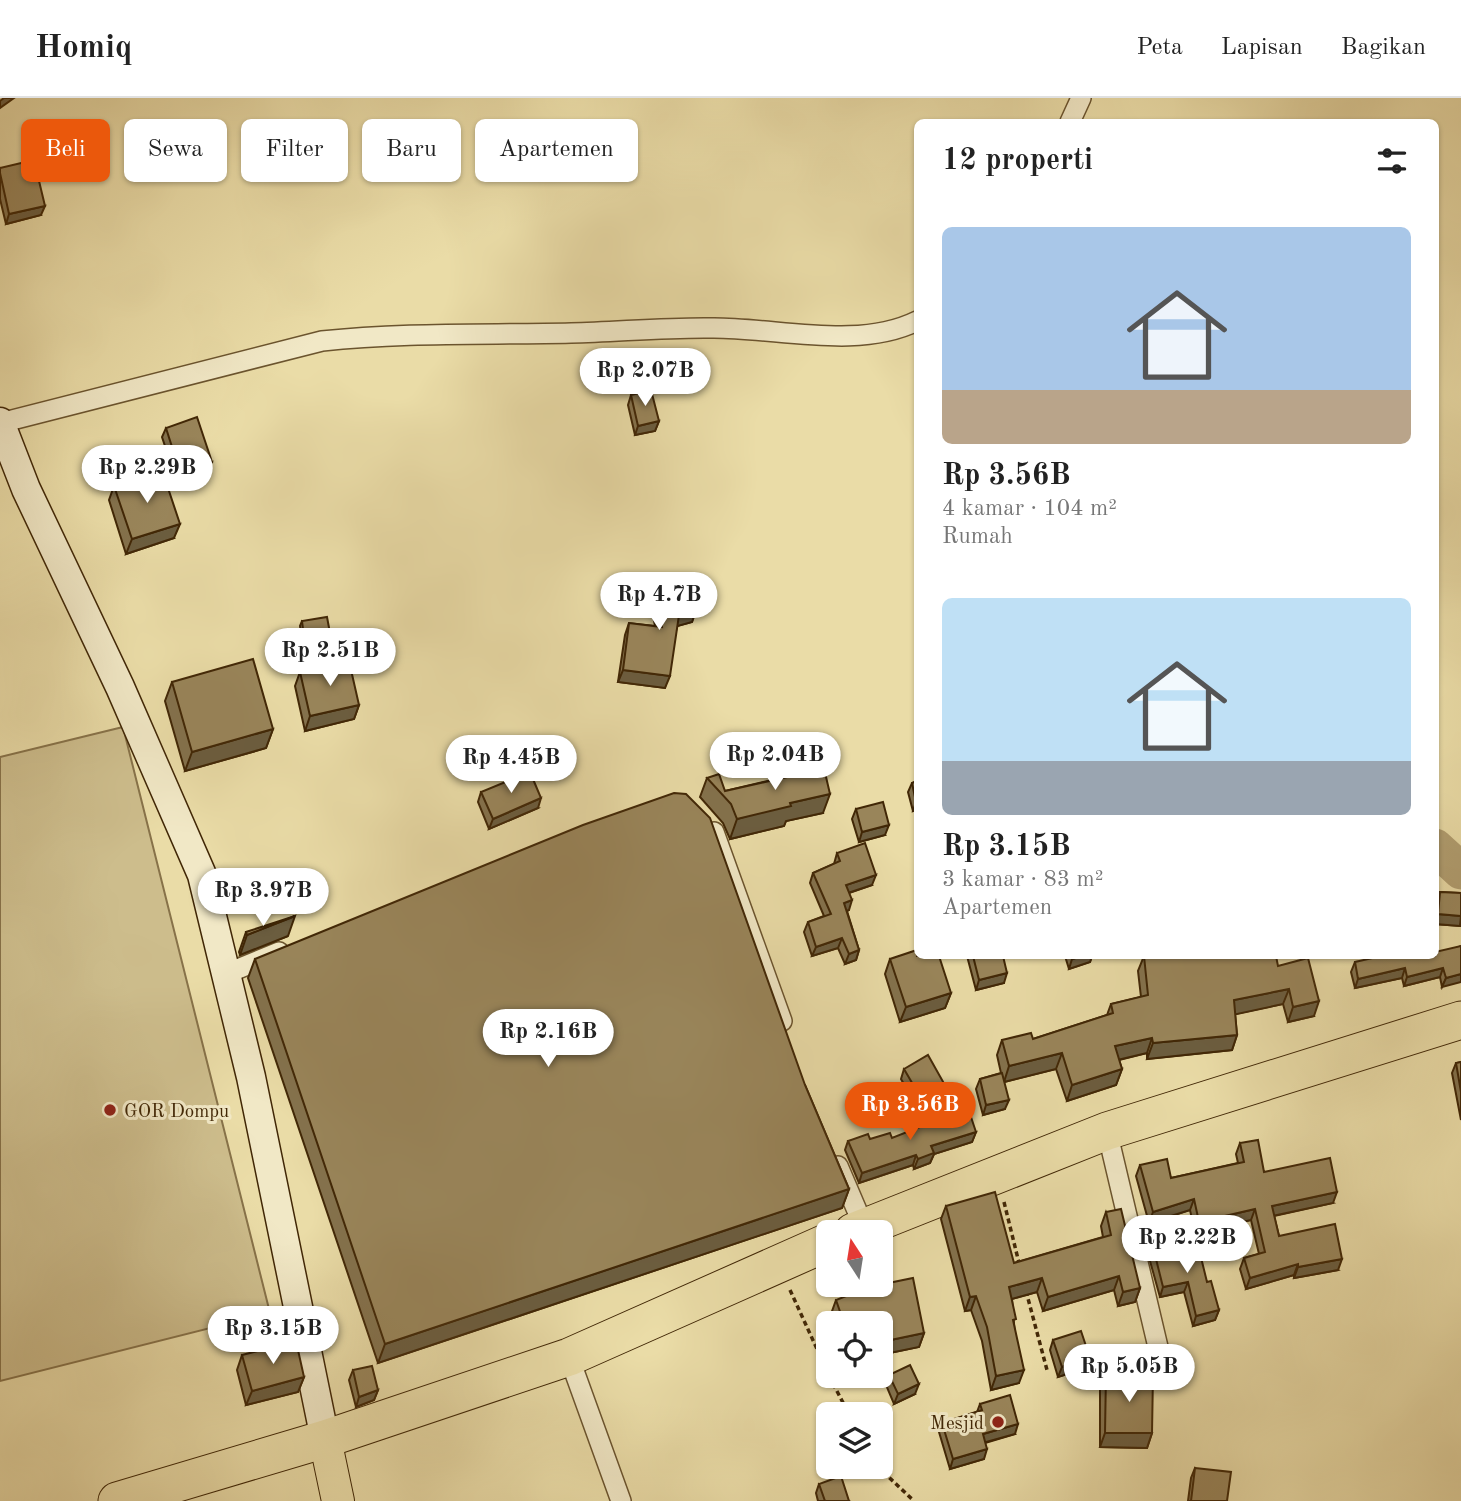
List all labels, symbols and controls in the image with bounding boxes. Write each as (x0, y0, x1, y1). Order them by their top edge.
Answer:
text: Homiq (35, 32, 132, 65)
text: Peta (1136, 36, 1183, 60)
text: Lapisan (1221, 36, 1303, 60)
text: Bagikan (1341, 36, 1426, 60)
chip: Beli (21, 119, 110, 182)
chip: Sewa (124, 119, 227, 182)
chip: Filter (241, 119, 348, 182)
chip: Baru (362, 119, 461, 182)
chip: Apartemen (475, 119, 638, 182)
icon: filters (1373, 142, 1411, 180)
text: 12 properti (942, 146, 1093, 176)
icon: home (1114, 272, 1240, 398)
pin: Rp 2.07B (573, 348, 717, 408)
text: Rp 2.07B (596, 359, 694, 382)
pin: Rp 2.29B (75, 446, 219, 505)
text: Rp 2.29B (98, 456, 196, 479)
text: Rp 3.56B (942, 461, 1071, 491)
text: 4 kamar · 104 m² (942, 497, 1117, 520)
text: Rumah (942, 525, 1013, 548)
pin: Rp 4.7B (594, 573, 724, 632)
text: Rp 4.7B (616, 583, 702, 606)
pin: Rp 2.51B (258, 628, 402, 688)
text: Rp 2.51B (281, 639, 379, 662)
icon: home (1114, 643, 1240, 769)
pin: Rp 2.04B (703, 732, 847, 792)
pin: Rp 4.45B (439, 736, 583, 795)
text: Rp 2.04B (726, 743, 824, 766)
text: Rp 4.45B (462, 746, 560, 769)
text: Rp 3.15B (942, 832, 1071, 862)
pin: Rp 3.97B (191, 868, 335, 928)
text: 3 kamar · 83 m² (942, 868, 1104, 891)
text: Rp 3.97B (214, 879, 312, 902)
text: Apartemen (942, 896, 1052, 919)
pin: Rp 2.16B (476, 1010, 620, 1069)
text: Rp 2.16B (499, 1020, 597, 1043)
pin: Rp 3.56B (838, 1082, 982, 1142)
text: Rp 3.56B (861, 1093, 959, 1116)
marker: GOR Dompu (102, 1102, 118, 1118)
place label: GOR Dompu (124, 1103, 229, 1122)
pin: Rp 2.22B (1115, 1216, 1259, 1275)
north arrow (816, 1220, 892, 1297)
map controls (816, 1220, 893, 1479)
text: Rp 2.22B (1138, 1226, 1236, 1249)
pin: Rp 3.15B (201, 1306, 345, 1366)
button: locate (816, 1311, 893, 1388)
text: Rp 3.15B (224, 1317, 322, 1340)
pin: Rp 5.05B (1057, 1344, 1201, 1404)
text: Rp 5.05B (1080, 1355, 1178, 1378)
button: layers (816, 1402, 893, 1479)
marker: Mesjid (990, 1414, 1006, 1430)
place label: Mesjid (930, 1415, 984, 1434)

